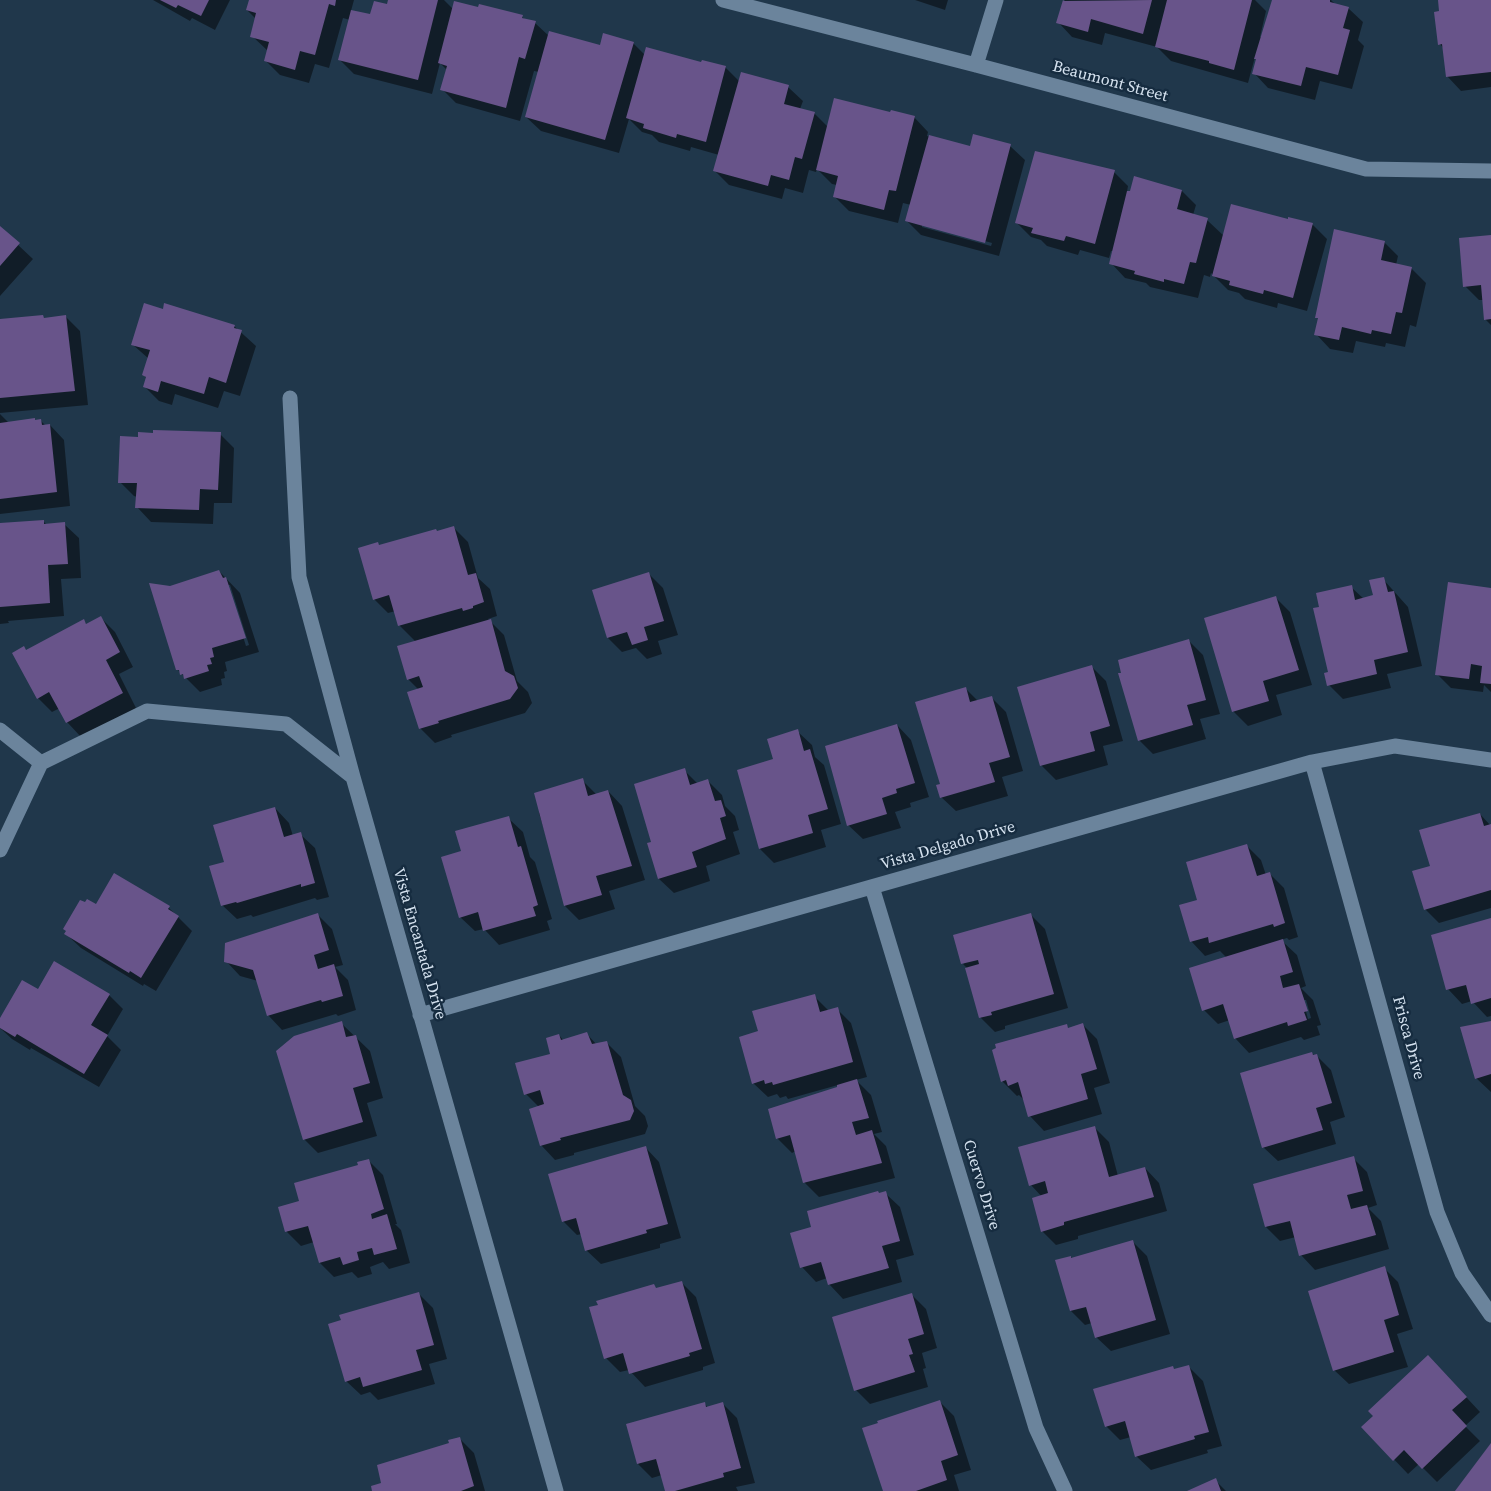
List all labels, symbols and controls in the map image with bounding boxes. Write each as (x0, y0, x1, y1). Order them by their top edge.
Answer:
street label: Beaumont Street (1050, 57, 1170, 107)
street label: Vista Delgado Drive (878, 818, 1018, 874)
street label: Vista Encantada Drive (388, 866, 450, 1022)
street label: Frisca Drive (1388, 994, 1428, 1082)
street label: Cuervo Drive (958, 1138, 1004, 1232)

